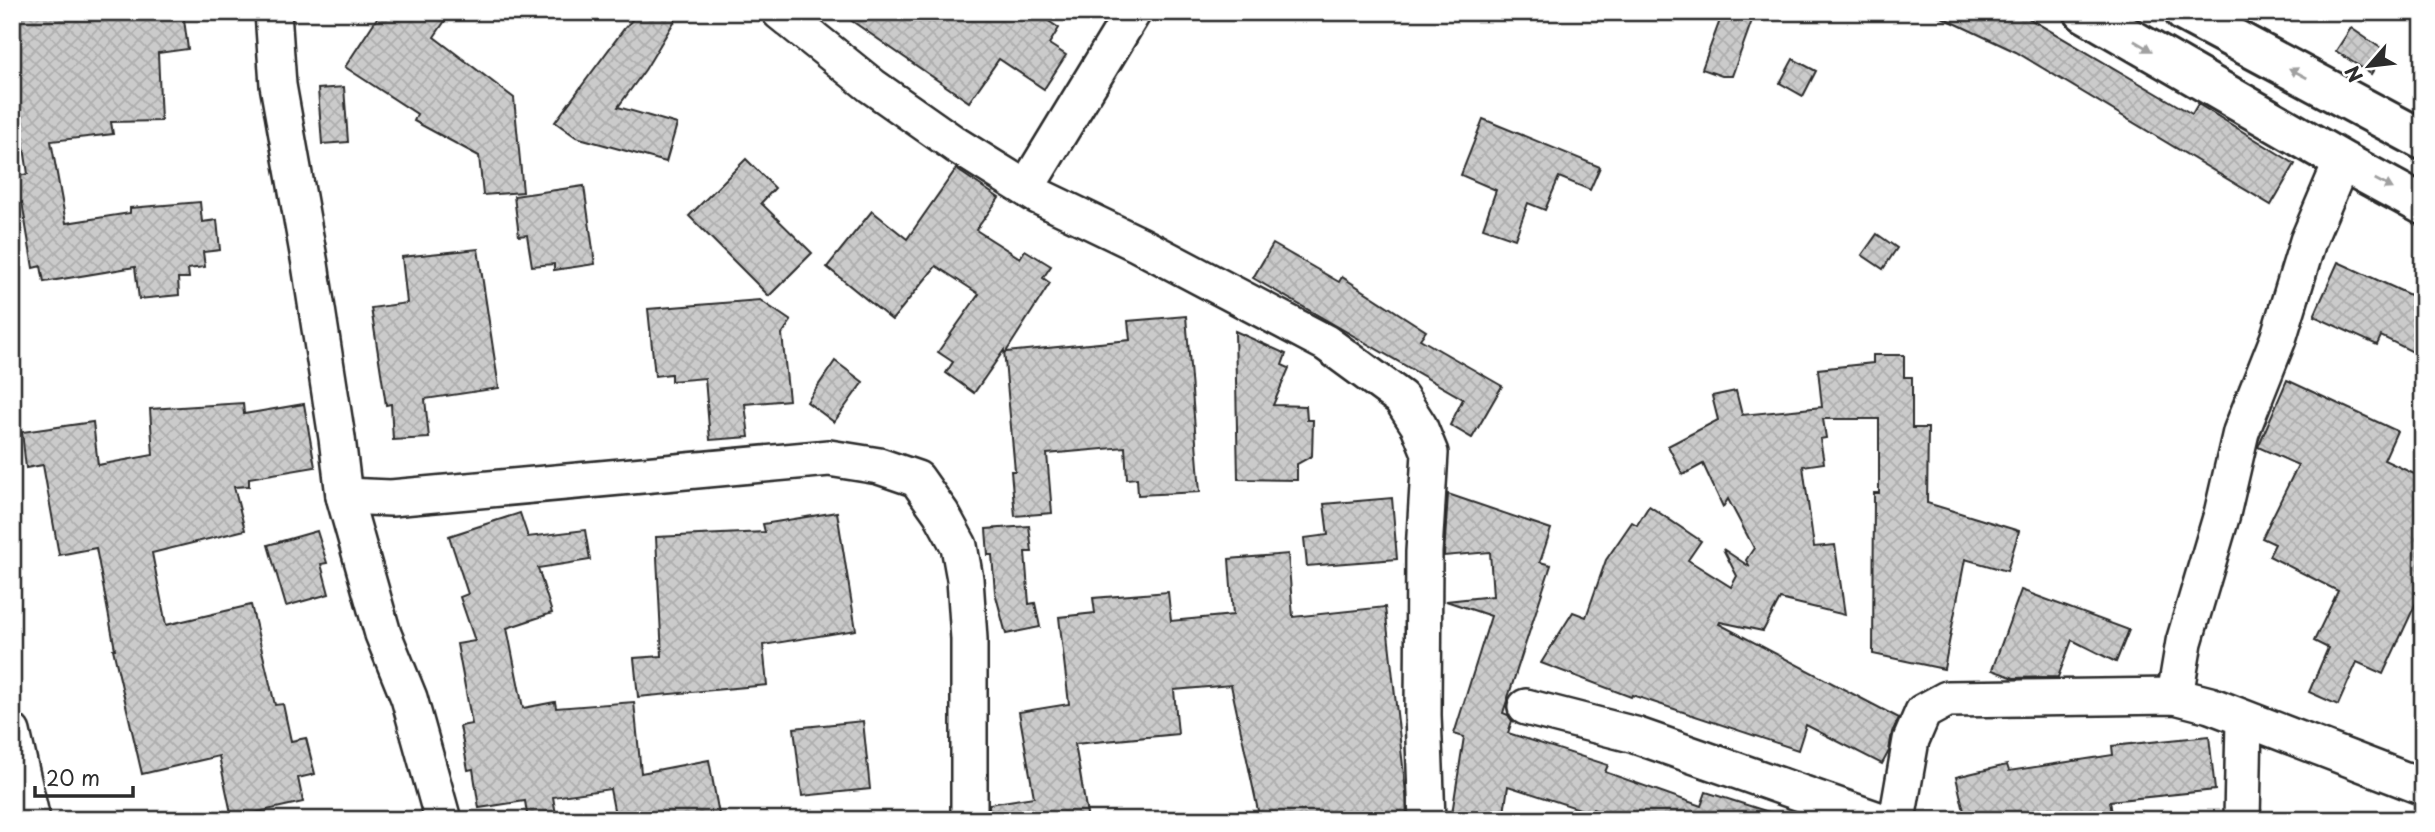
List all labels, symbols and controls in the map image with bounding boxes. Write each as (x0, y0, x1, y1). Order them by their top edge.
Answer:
north arrow (2334, 32, 2404, 102)
one-way arrow (2134, 40, 2153, 53)
text: N (2337, 61, 2369, 88)
one-way arrow (2288, 67, 2308, 79)
one-way arrow (2374, 177, 2394, 189)
scale bar (35, 755, 133, 799)
text: 20 m (46, 761, 100, 793)

